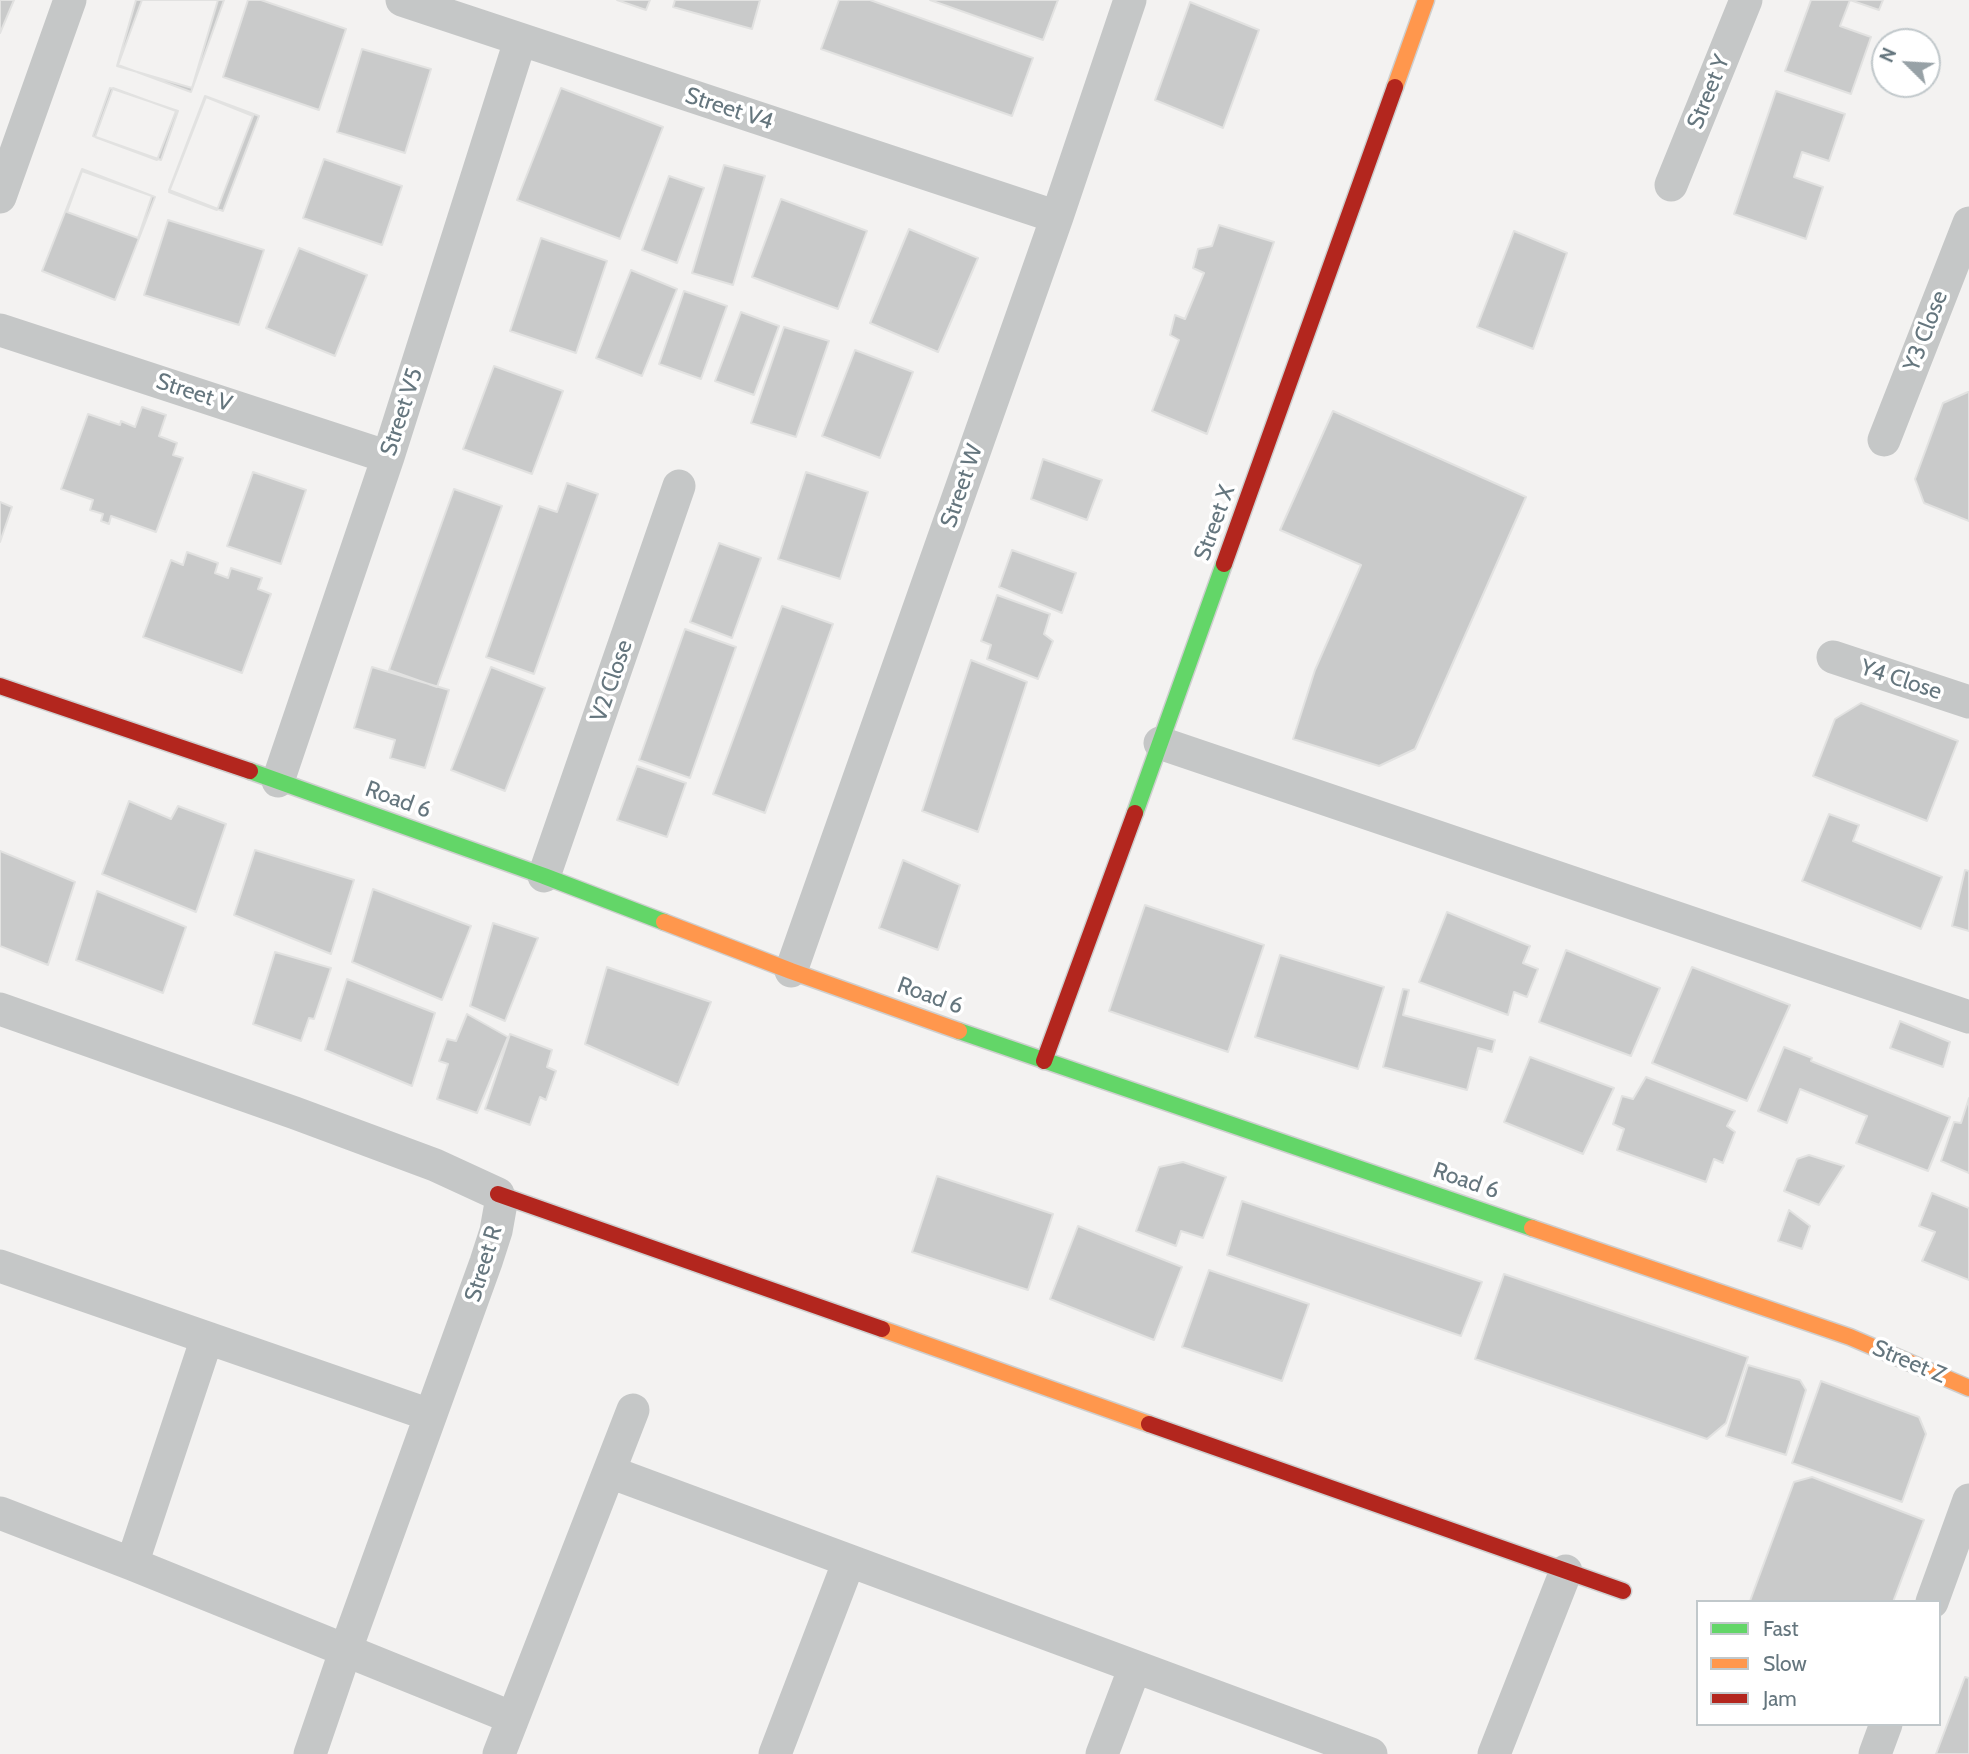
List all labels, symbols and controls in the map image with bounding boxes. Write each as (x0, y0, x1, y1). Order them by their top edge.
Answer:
north arrow (1871, 28, 1941, 98)
text: N (1875, 44, 1901, 66)
street label: Street Y (1682, 51, 1736, 133)
street label: Street V4 (682, 82, 776, 136)
street label: Y3 Close (1898, 287, 1954, 375)
street label: Street V5 (375, 365, 429, 459)
street label: Street V (152, 368, 236, 418)
street label: Street W (935, 441, 989, 531)
street label: Street X (1189, 482, 1241, 564)
street label: V2 Close (585, 636, 639, 726)
street label: Y4 Close (1857, 654, 1945, 706)
street label: Road 6 (361, 775, 435, 825)
street label: Road 6 (893, 971, 967, 1021)
street label: Road 6 (1429, 1157, 1503, 1205)
street label: Street R (459, 1223, 509, 1305)
street label: Street Z (1868, 1334, 1950, 1390)
legend (1696, 1600, 1941, 1726)
text: Fast (1763, 1616, 1799, 1641)
text: Slow (1763, 1651, 1807, 1676)
text: Jam (1763, 1686, 1797, 1711)

